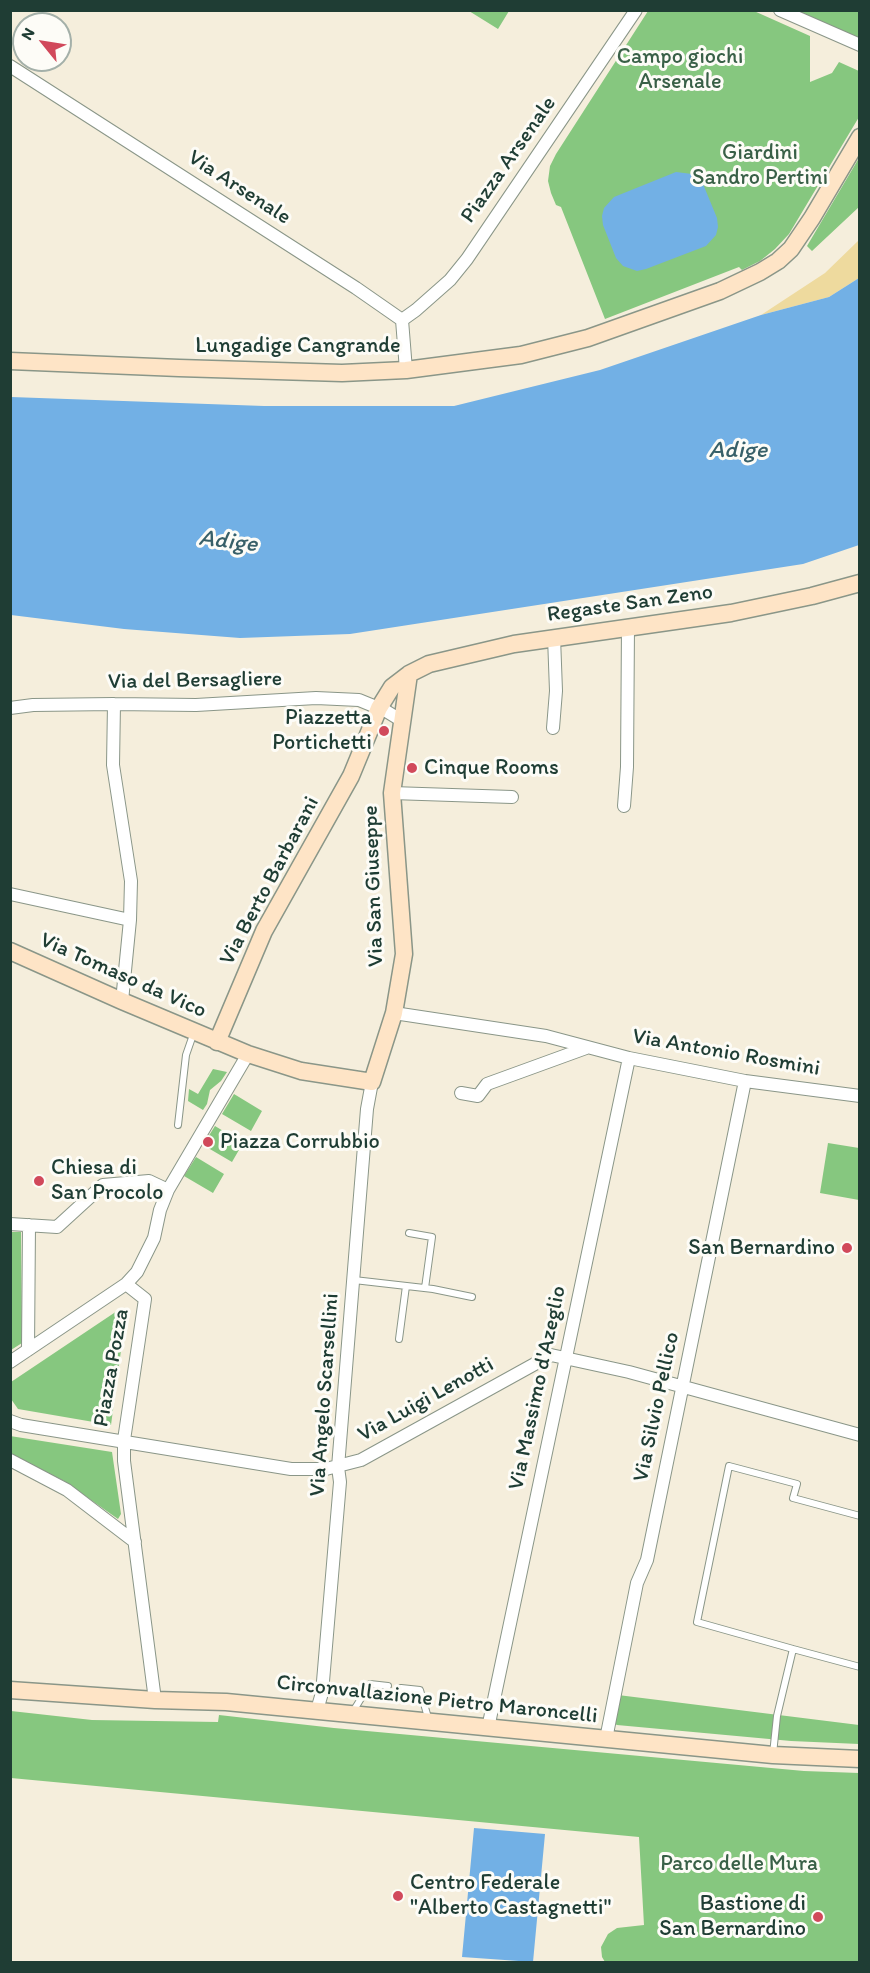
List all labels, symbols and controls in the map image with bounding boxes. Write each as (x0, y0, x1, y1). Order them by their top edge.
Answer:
north arrow (12, 12, 72, 72)
text: N (17, 24, 39, 43)
park label: Campo giochi Arsenale (617, 44, 743, 96)
street label: Piazza Arsenale (456, 91, 562, 229)
park label: Giardini Sandro Pertini (692, 140, 828, 192)
street label: Via Arsenale (183, 145, 295, 231)
street label: Lungadige Cangrande (195, 333, 401, 359)
water label: Adige (709, 437, 767, 465)
water label: Adige (197, 524, 259, 560)
street label: Regaste San Zeno (545, 579, 715, 629)
street label: Via del Bersagliere (108, 666, 282, 696)
place label: Piazzetta Portichetti (272, 705, 372, 756)
marker: Piazzetta Portichetti (377, 724, 391, 738)
place label: Cinque Rooms (424, 755, 559, 781)
marker: Cinque Rooms (405, 761, 419, 775)
street label: Via Berto Barbarani (214, 792, 326, 970)
street label: Via San Giuseppe (358, 805, 390, 967)
street label: Via Tomaso da Vico (36, 927, 210, 1025)
street label: Via Antonio Rosmini (630, 1023, 822, 1083)
place label: Piazza Corrubbio (220, 1129, 380, 1155)
marker: Piazza Corrubbio (201, 1135, 215, 1149)
place label: Chiesa di San Procolo (51, 1155, 163, 1206)
marker: Chiesa di San Procolo (32, 1174, 46, 1188)
place label: San Bernardino (688, 1235, 835, 1261)
marker: San Bernardino (840, 1241, 854, 1255)
street label: Via Massimo d'Azeglio (503, 1283, 573, 1493)
street label: Via Angelo Scarsellini (305, 1292, 345, 1498)
street label: Piazza Pozza (89, 1307, 135, 1429)
street label: Via Silvio Pellico (628, 1330, 686, 1484)
street label: Via Luigi Lenotti (353, 1352, 499, 1448)
street label: Circonvallazione Pietro Maroncelli (275, 1670, 599, 1730)
park label: Parco delle Mura (660, 1851, 818, 1877)
place label: Centro Federale "Alberto Castagnetti" (410, 1870, 611, 1922)
marker: Centro Federale "Alberto Castagnetti" (391, 1889, 405, 1903)
place label: Bastione di San Bernardino (659, 1891, 806, 1942)
marker: Bastione di San Bernardino (811, 1910, 825, 1924)

